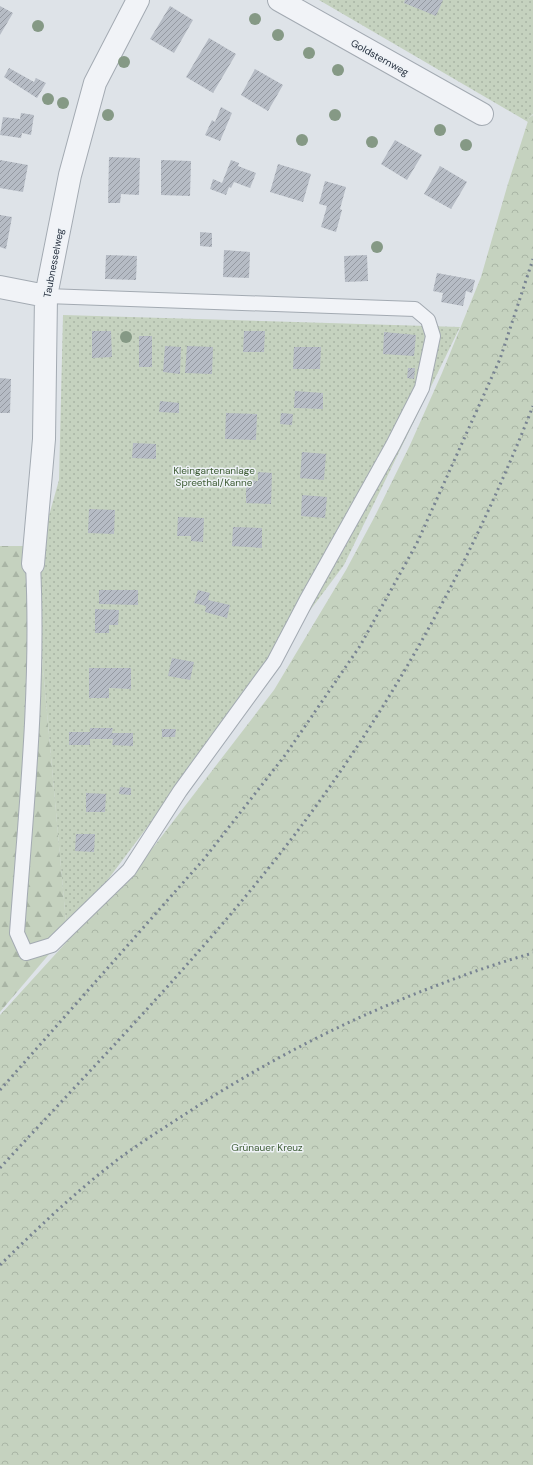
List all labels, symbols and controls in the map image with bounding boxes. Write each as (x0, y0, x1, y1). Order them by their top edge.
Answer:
street label: Goldsternweg (348, 36, 411, 79)
street label: Taubnesselweg (40, 227, 67, 299)
park label: Kleingartenanlage Spreethal/Kanne (173, 464, 255, 489)
park label: Grünauer Kreuz (231, 1141, 303, 1154)

